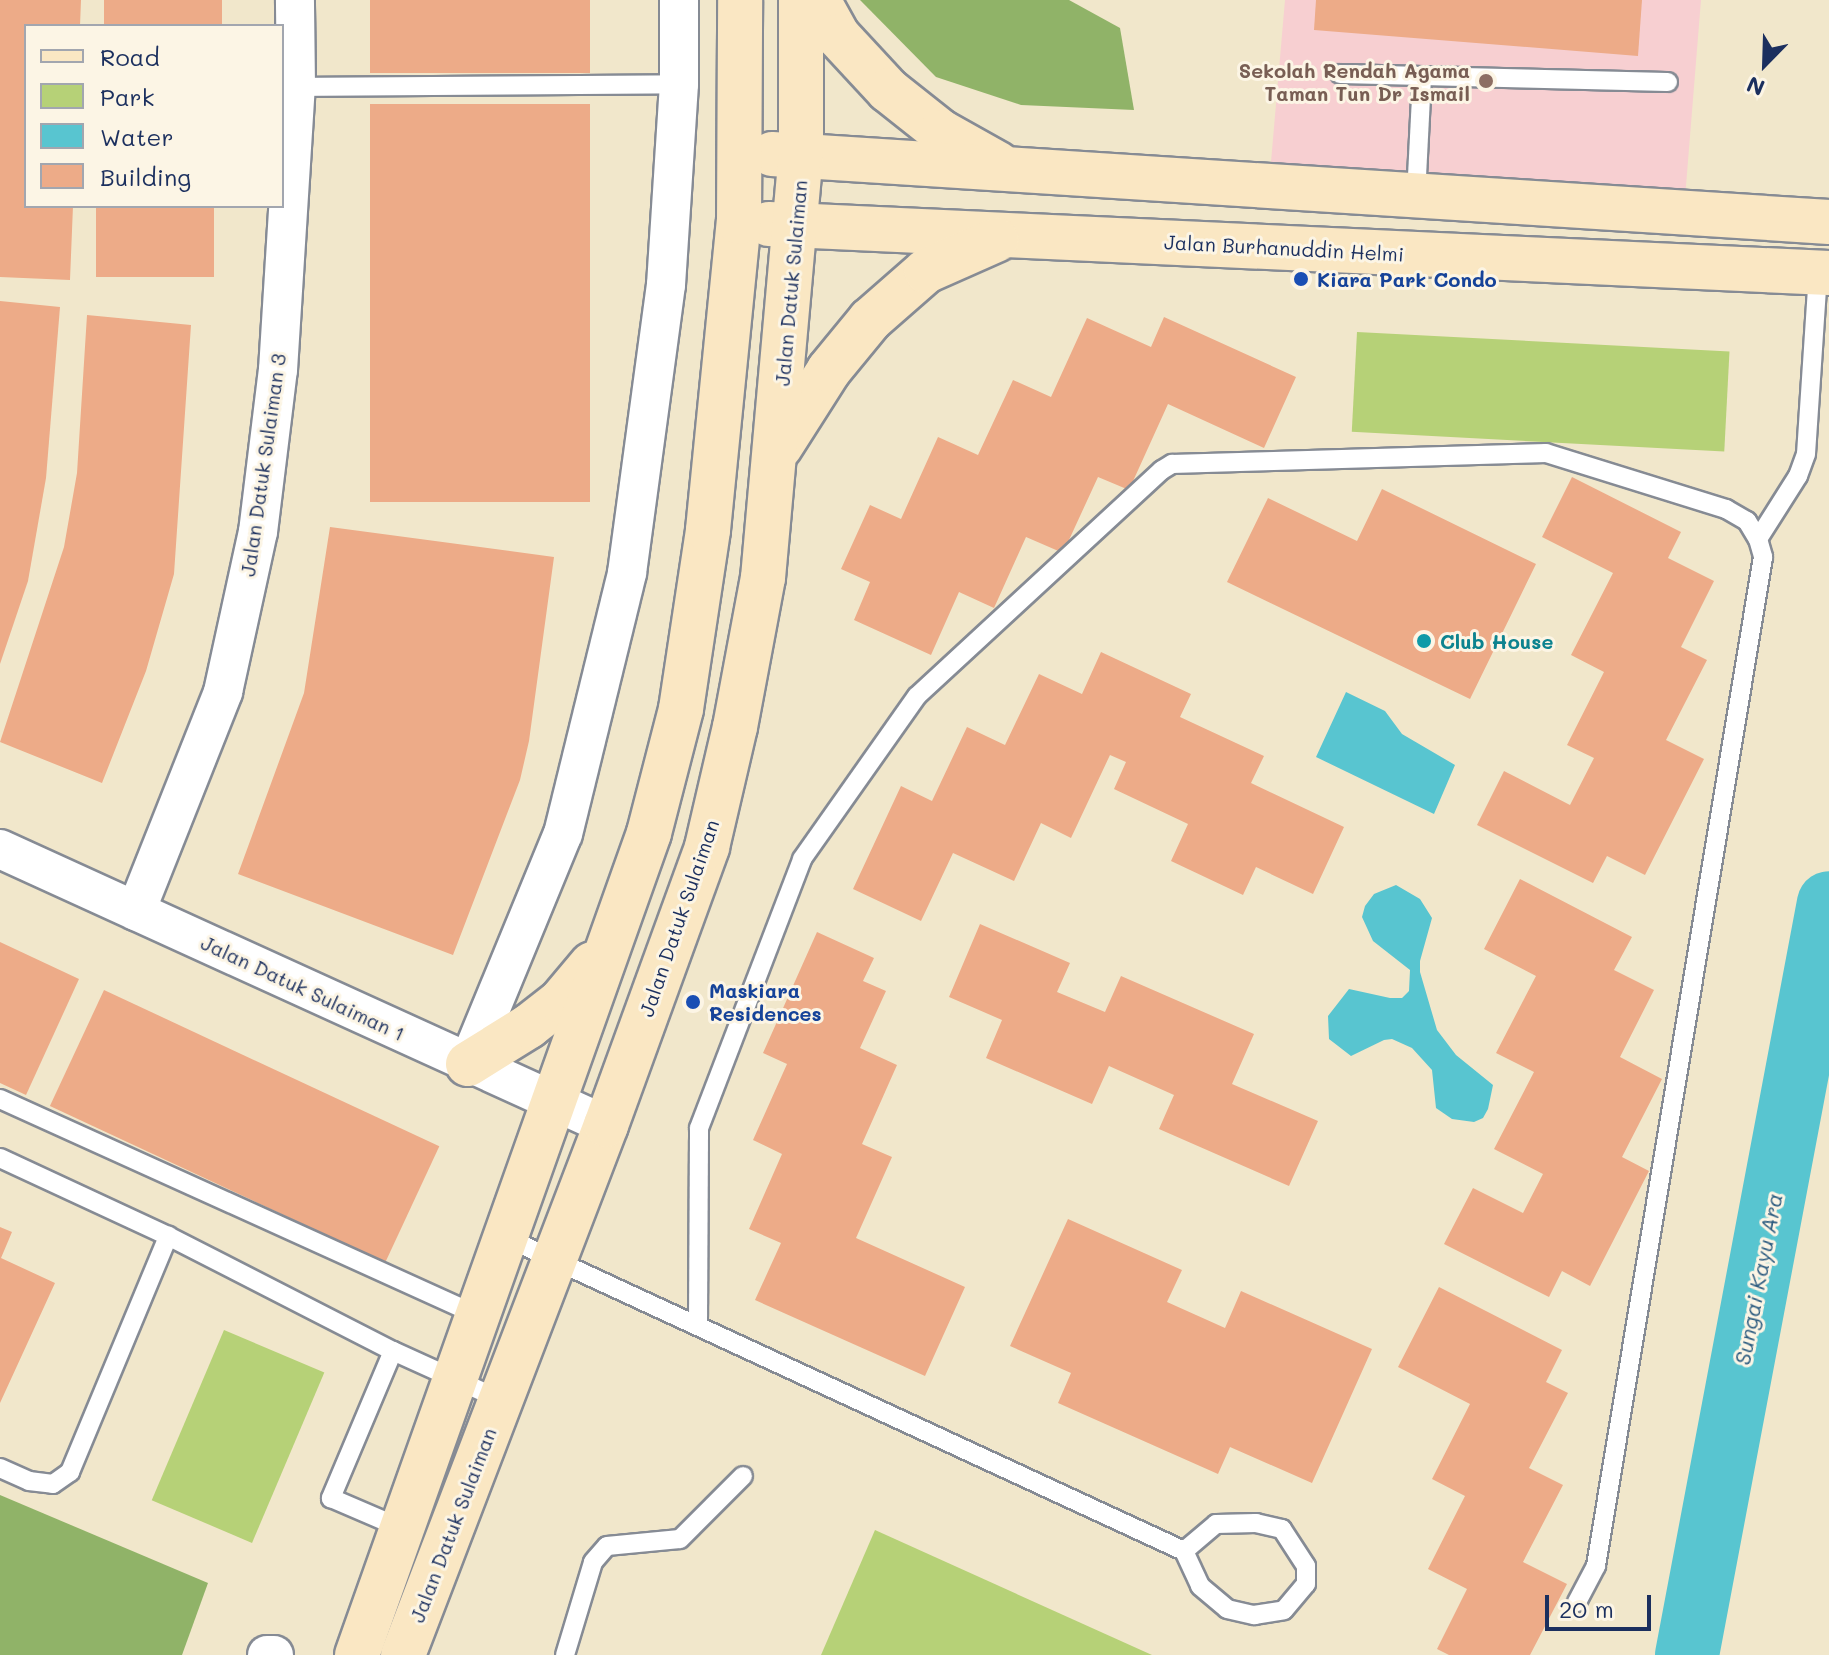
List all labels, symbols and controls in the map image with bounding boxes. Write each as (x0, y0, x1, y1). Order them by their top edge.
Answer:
legend (24, 24, 284, 208)
north arrow (1725, 24, 1805, 104)
text: Road (100, 41, 160, 72)
place label: Sekolah Rendah Agama Taman Tun Dr Ismail (1239, 58, 1470, 105)
text: N (1742, 70, 1769, 103)
marker: Sekolah Rendah Agama Taman Tun Dr Ismail (1477, 72, 1495, 90)
text: Park (100, 81, 154, 112)
text: Water (100, 121, 174, 152)
text: Building (100, 161, 191, 192)
street label: Jalan Datuk Sulaiman (770, 179, 812, 387)
street label: Jalan Burhanuddin Helmi (1163, 230, 1405, 266)
place label: Kiara Park Condo (1317, 267, 1497, 291)
marker: Kiara Park Condo (1292, 270, 1310, 288)
street label: Jalan Datuk Sulaiman 3 (235, 352, 291, 578)
place label: Club House (1440, 629, 1553, 653)
marker: Club House (1415, 632, 1433, 650)
street label: Jalan Datuk Sulaiman (634, 816, 724, 1020)
street label: Jalan Datuk Sulaiman 1 (197, 930, 409, 1046)
place label: Maskiara Residences (709, 978, 822, 1025)
marker: Maskiara Residences (684, 993, 702, 1011)
water label: Sungai Kayu Ara (1728, 1191, 1788, 1367)
street label: Jalan Datuk Sulaiman (405, 1424, 501, 1626)
scale bar (1549, 1579, 1655, 1629)
text: 20 m (1559, 1593, 1614, 1624)

